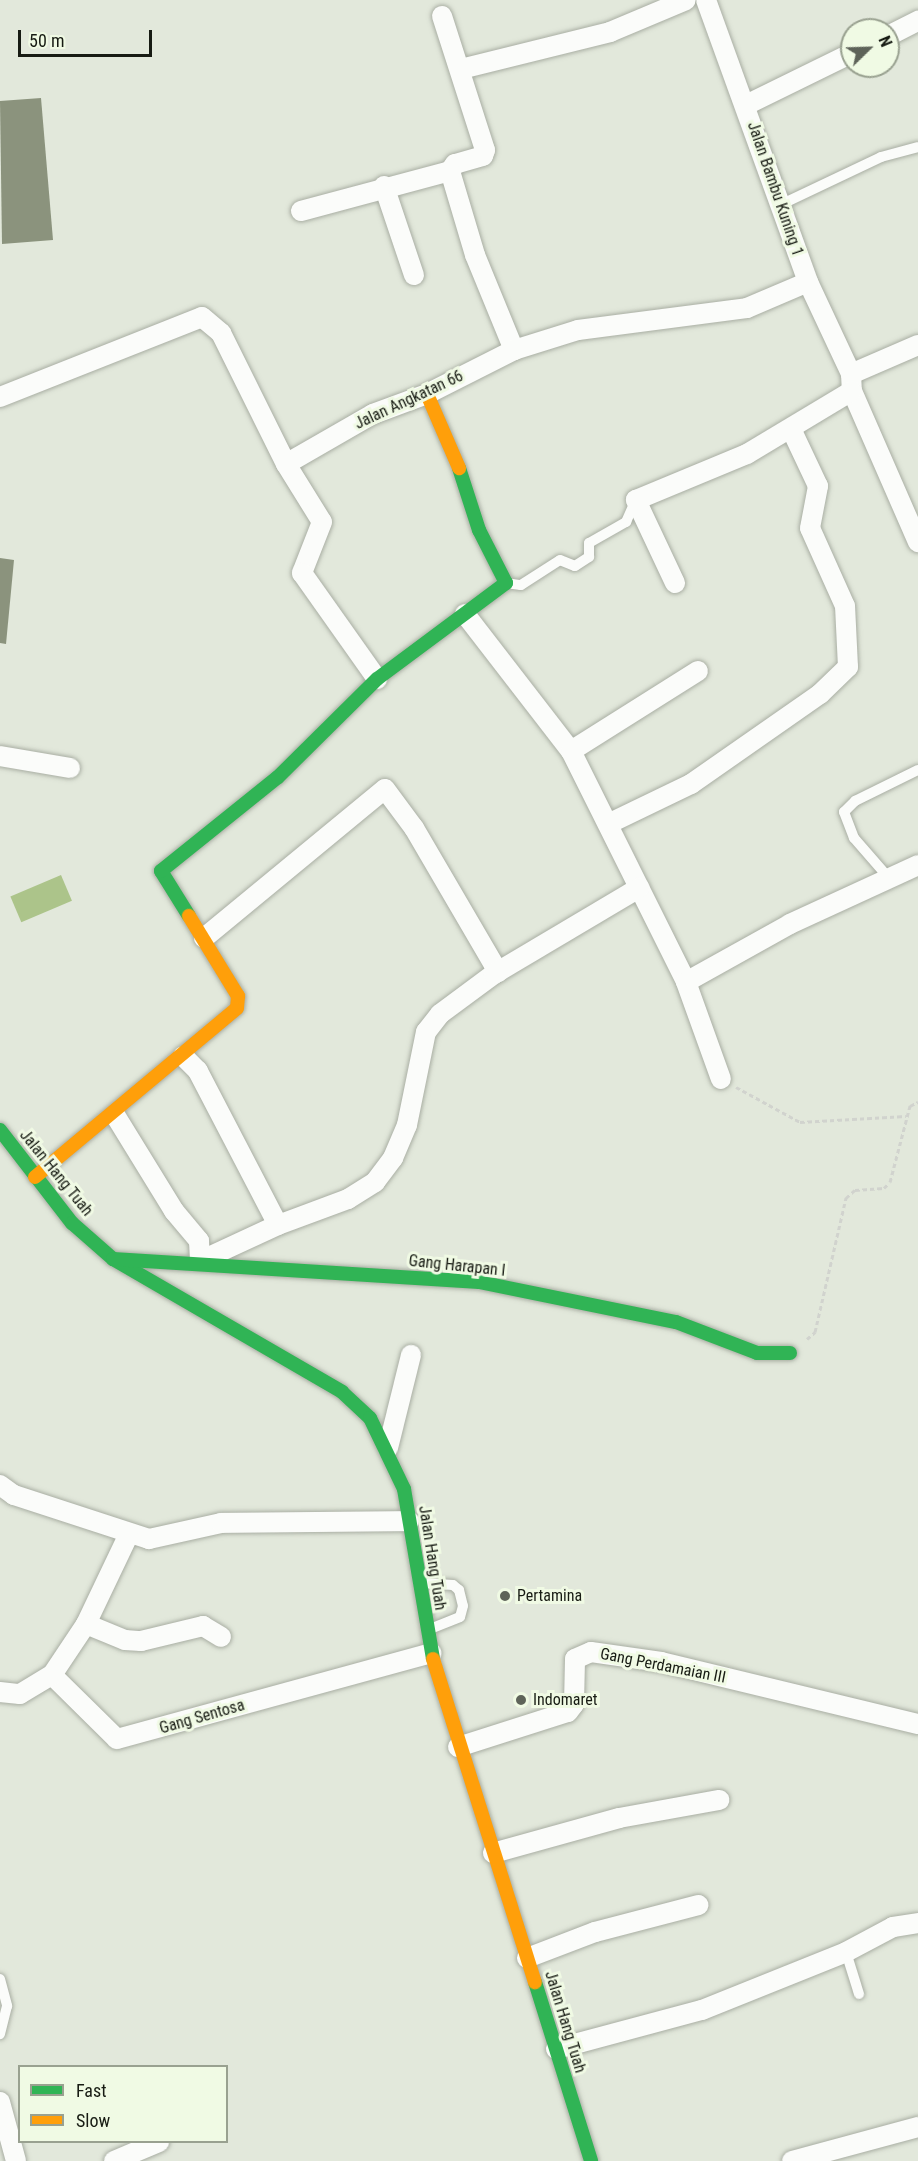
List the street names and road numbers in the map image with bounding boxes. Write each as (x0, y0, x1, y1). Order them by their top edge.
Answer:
street label: Jalan Bambu Kuning 1 (743, 119, 807, 259)
street label: Jalan Angkatan 66 (352, 366, 466, 434)
street label: Jalan Hang Tuah (15, 1126, 97, 1220)
street label: Gang Harapan I (408, 1251, 506, 1281)
street label: Jalan Hang Tuah (414, 1504, 450, 1612)
street label: Gang Perdamaian III (599, 1644, 727, 1688)
street label: Gang Sentosa (157, 1696, 247, 1738)
street label: Jalan Hang Tuah (540, 1969, 590, 2075)

